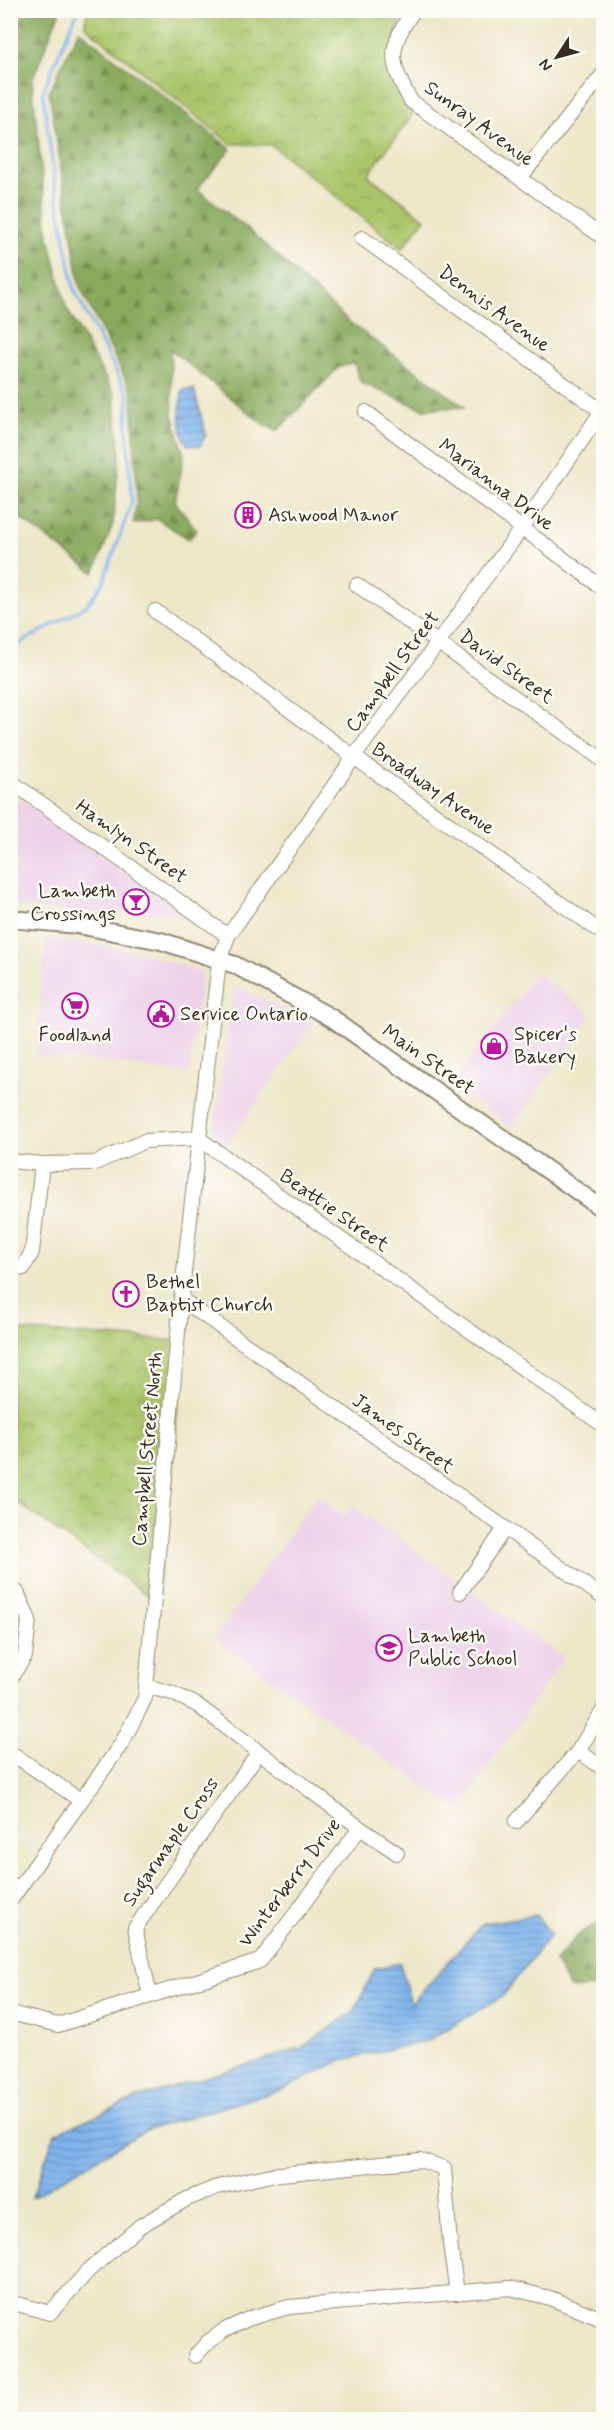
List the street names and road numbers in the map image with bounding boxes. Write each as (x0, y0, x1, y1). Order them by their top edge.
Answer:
street label: Sunray Avenue (419, 75, 539, 173)
street label: Dennis Avenue (432, 259, 556, 359)
street label: Marianna Drive (432, 432, 560, 538)
street label: Campbell Street (340, 606, 446, 738)
street label: David Street (453, 623, 559, 711)
street label: Broadway Avenue (366, 736, 500, 842)
street label: Hamlyn Street (70, 793, 192, 891)
street label: Main Street (376, 1018, 480, 1102)
street label: Beattie Street (274, 1163, 394, 1259)
street label: Campbell Street North (126, 1351, 170, 1547)
street label: James Street (346, 1388, 460, 1480)
street label: Sugarmaple Cross (116, 1772, 227, 1913)
street label: Winterberry Drive (232, 1813, 348, 1953)

